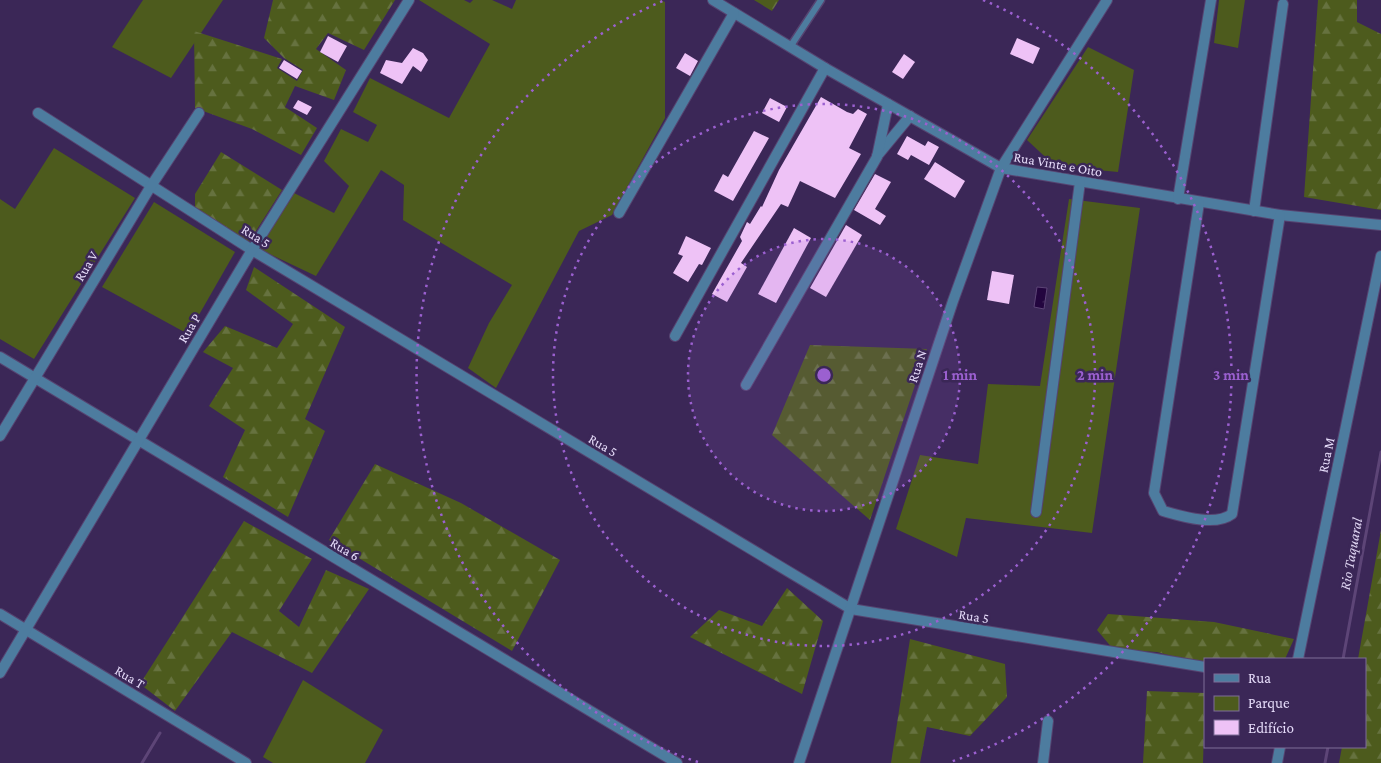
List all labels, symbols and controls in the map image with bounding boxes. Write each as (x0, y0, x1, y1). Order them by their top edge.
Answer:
street label: Rua Vinte e Oito (1012, 148, 1104, 180)
street label: Rua 5 (239, 221, 273, 251)
street label: Rua V (71, 248, 101, 284)
street label: Rua P (174, 311, 204, 345)
street label: Rua N (904, 348, 930, 384)
centre of rings (815, 366, 833, 384)
text: 1 min (943, 367, 977, 383)
text: 2 min (1077, 367, 1113, 383)
text: 3 min (1213, 367, 1249, 383)
street label: Rua 5 (586, 430, 620, 460)
street label: Rua M (1314, 436, 1338, 474)
water label: Rio Taquaral (1337, 516, 1366, 592)
street label: Rua 6 (327, 534, 363, 564)
street label: Rua 5 (958, 606, 990, 626)
legend (1204, 658, 1366, 748)
street label: Rua T (112, 662, 148, 692)
text: Rua (1248, 670, 1271, 686)
text: Parque (1248, 695, 1290, 712)
text: Edifício (1248, 720, 1294, 736)

